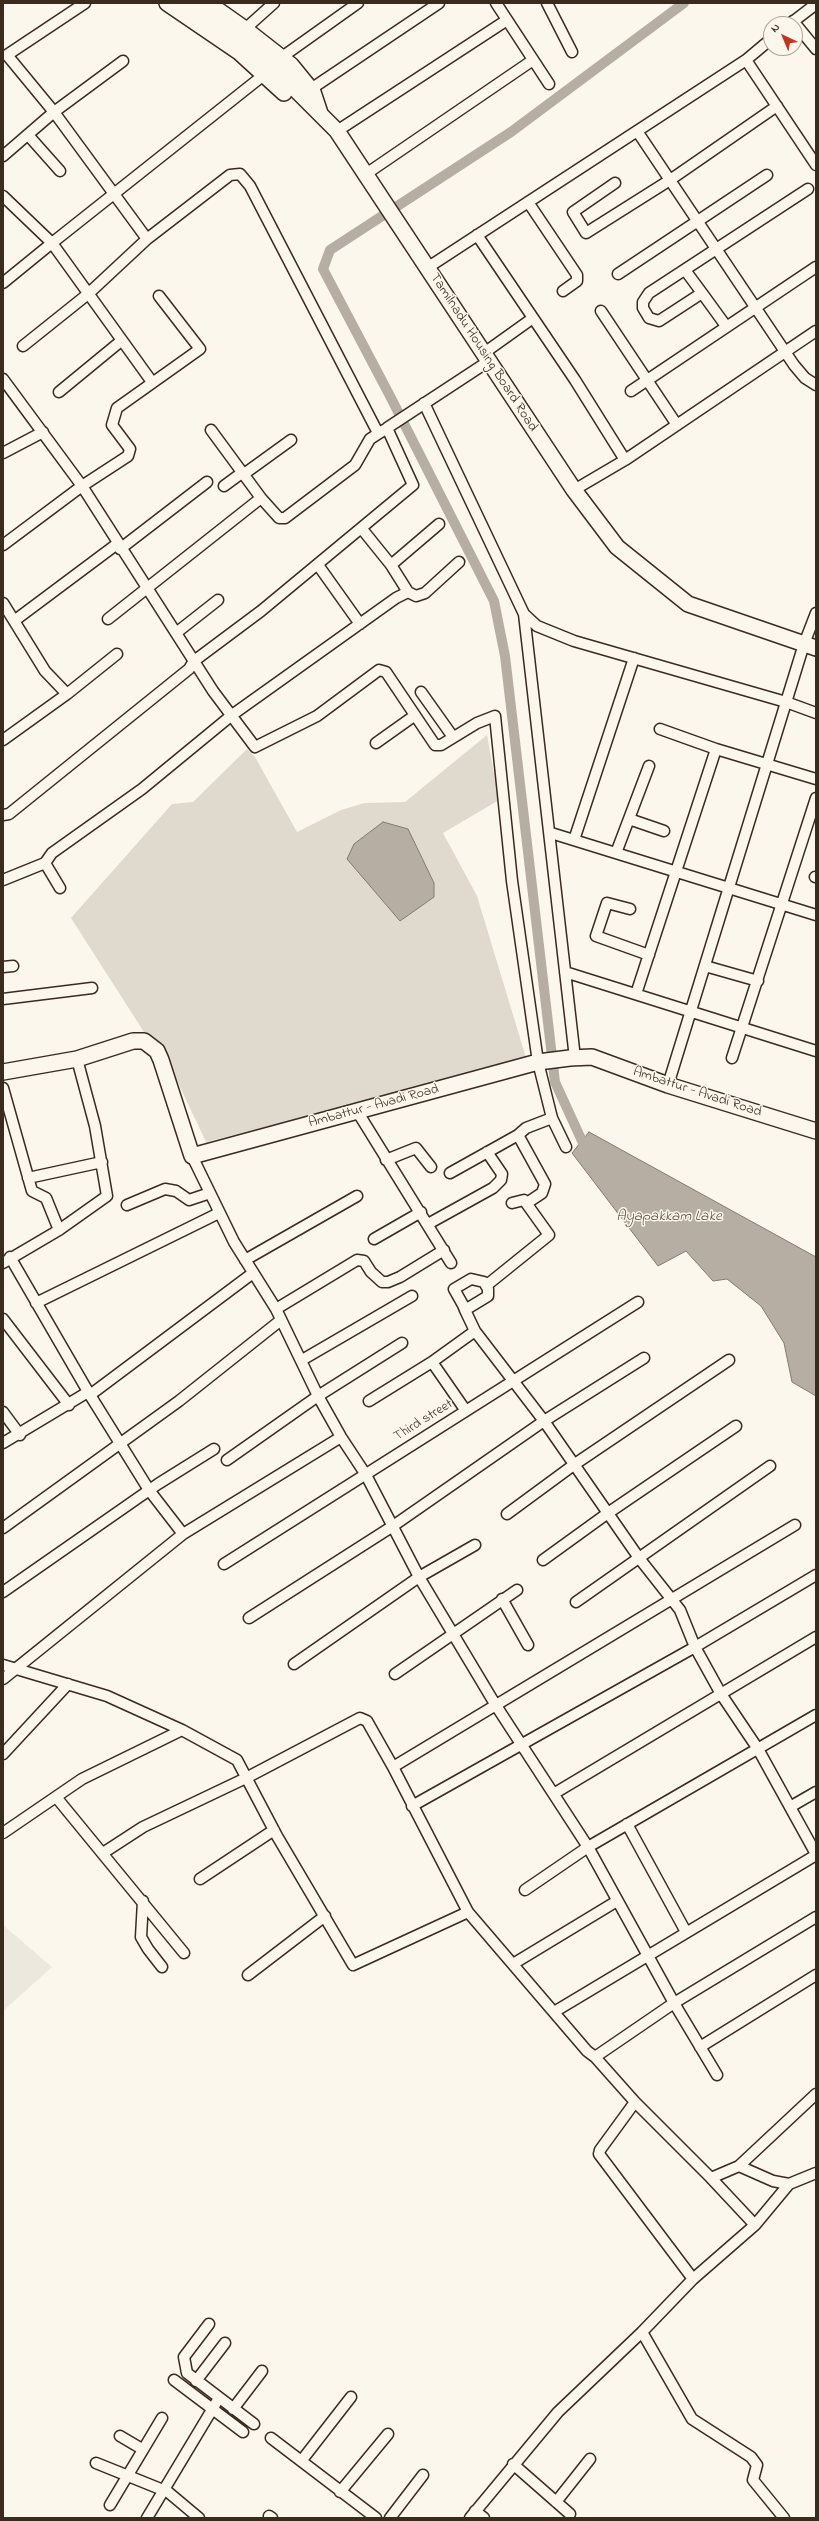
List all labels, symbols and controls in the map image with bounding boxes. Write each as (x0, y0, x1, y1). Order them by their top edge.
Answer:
north arrow (763, 16, 803, 56)
text: N (767, 20, 784, 36)
street label: Tamilnadu Housing Board Road (426, 271, 540, 435)
street label: Ambattur - Avadi Road (631, 1064, 763, 1122)
street label: Ambattur - Avadi Road (307, 1082, 441, 1132)
water label: Ayapakkam Lake (616, 1209, 722, 1227)
street label: Third street (391, 1396, 457, 1446)

